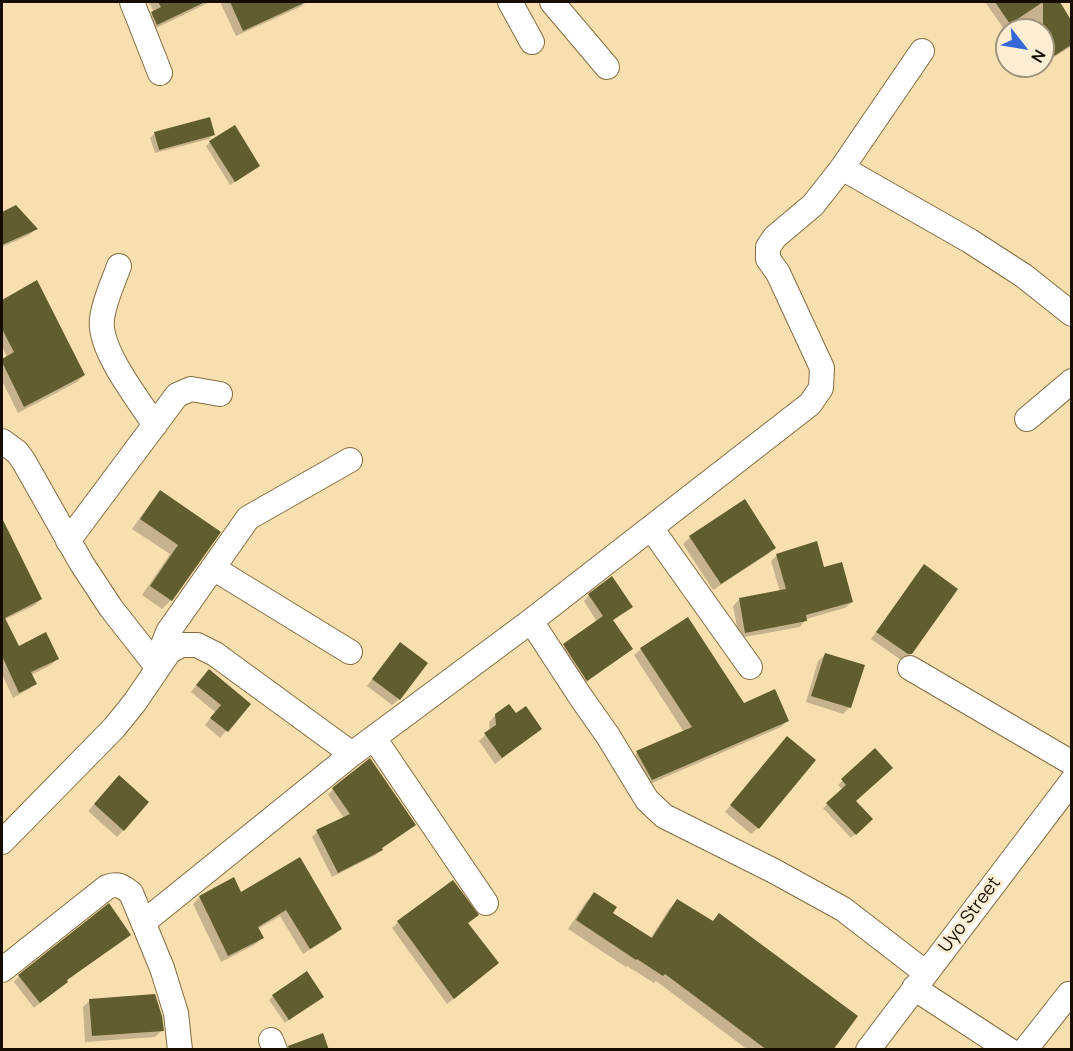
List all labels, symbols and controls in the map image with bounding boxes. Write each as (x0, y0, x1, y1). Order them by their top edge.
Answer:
north arrow (995, 18, 1055, 78)
text: N (1026, 46, 1051, 67)
street label: Uyo Street (935, 873, 1005, 957)

